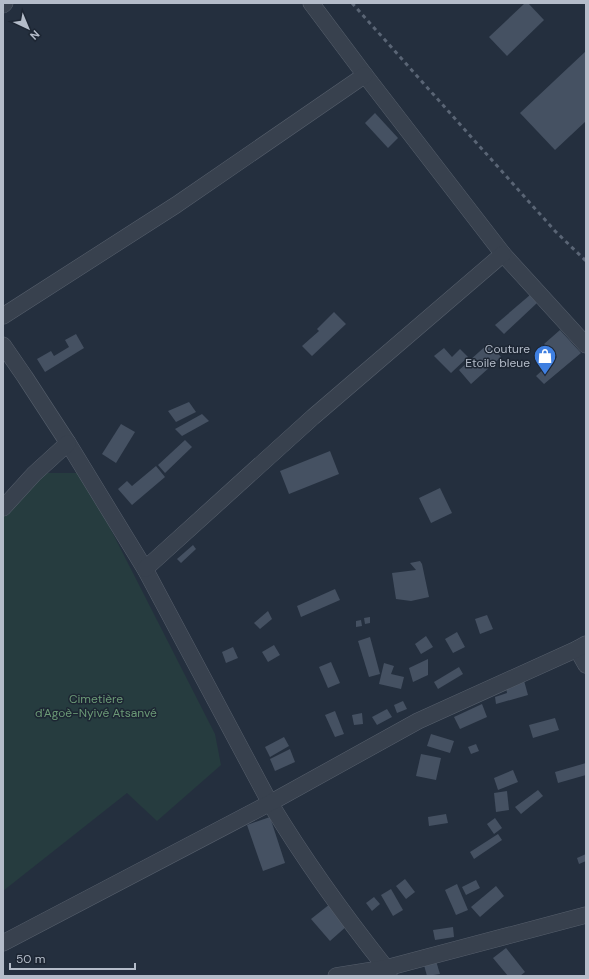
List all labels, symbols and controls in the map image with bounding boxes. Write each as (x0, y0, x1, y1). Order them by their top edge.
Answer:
north arrow (8, 8, 48, 48)
text: N (27, 27, 43, 43)
place label: Couture Etoile bleue (465, 341, 530, 371)
shop icon: Couture Etoile bleue (532, 343, 558, 376)
park label: Cimetière d'Agoè-Nyivé Atsanvé (35, 691, 157, 721)
scale bar (10, 945, 135, 971)
text: 50 m (16, 951, 45, 967)

